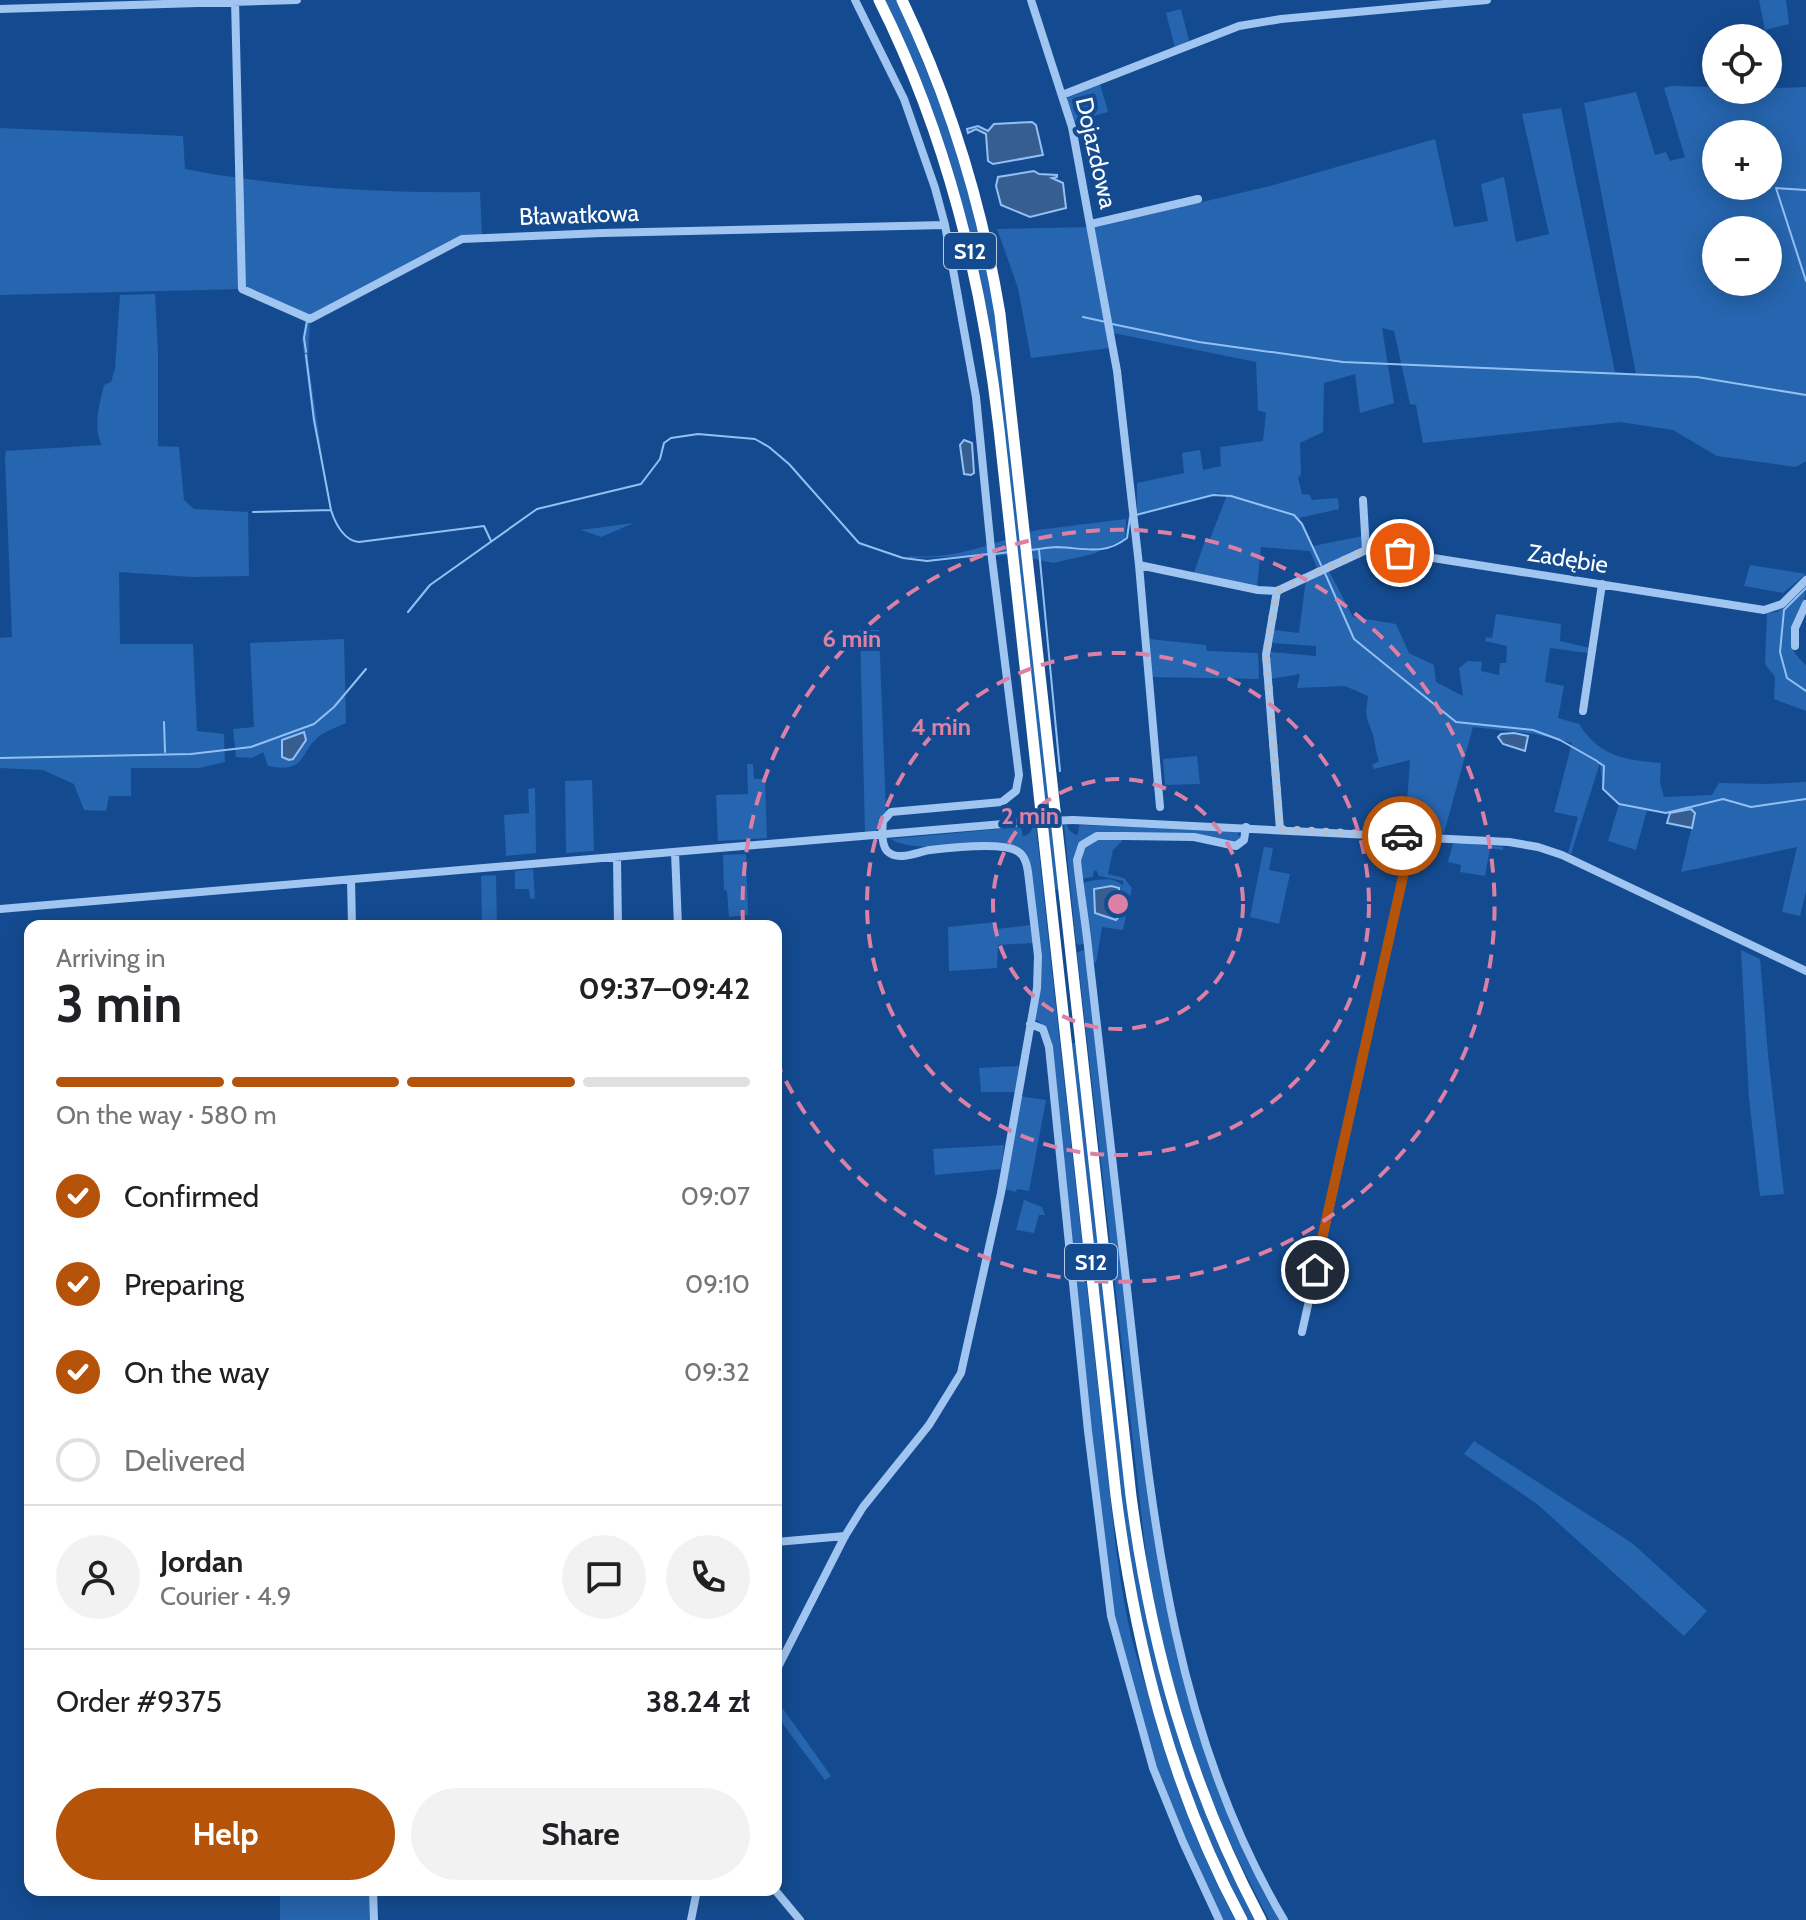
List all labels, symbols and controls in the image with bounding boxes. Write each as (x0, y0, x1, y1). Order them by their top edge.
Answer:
map controls (1702, 24, 1782, 296)
button: locate (1702, 24, 1782, 104)
street label: Dojazdowa (1070, 94, 1123, 212)
button: + (1702, 120, 1782, 200)
street label: Bławatkowa (519, 198, 640, 231)
button: − (1702, 216, 1782, 296)
road number: S12 (944, 233, 996, 269)
pin (1366, 519, 1434, 587)
icon: bag (1378, 531, 1422, 575)
street label: Zadębie (1526, 538, 1610, 579)
text: 6 min (823, 624, 881, 653)
text: 4 min (911, 712, 971, 741)
courier (1362, 796, 1442, 876)
text: 2 min (1001, 801, 1059, 830)
icon: car (1380, 814, 1424, 858)
centre of rings (1104, 890, 1132, 918)
text: Arriving in (56, 942, 166, 974)
text: 09:37–09:42 (579, 970, 750, 1007)
text: 3 min (56, 972, 182, 1035)
text: On the way · 580 m (56, 1099, 277, 1131)
icon: check (56, 1174, 100, 1218)
text: Confirmed (124, 1178, 259, 1215)
text: 09:07 (681, 1180, 750, 1212)
pin (1281, 1236, 1349, 1304)
road number: S12 (1065, 1244, 1117, 1280)
icon: home (1293, 1248, 1337, 1292)
icon: check (56, 1262, 100, 1306)
text: Preparing (124, 1266, 244, 1303)
text: 09:10 (685, 1268, 750, 1300)
icon: check (56, 1350, 100, 1394)
text: On the way (124, 1354, 269, 1391)
text: 09:32 (684, 1356, 750, 1388)
text: Delivered (124, 1442, 245, 1479)
button: person (56, 1535, 140, 1619)
button: chat (562, 1535, 646, 1619)
button: phone (666, 1535, 750, 1619)
text: Jordan (160, 1543, 243, 1580)
text: Courier · 4.9 (160, 1580, 292, 1612)
text: Order #9375 (56, 1683, 222, 1720)
text: 38.24 zł (646, 1683, 750, 1720)
button: Help (56, 1788, 395, 1880)
button: Share (411, 1788, 750, 1880)

